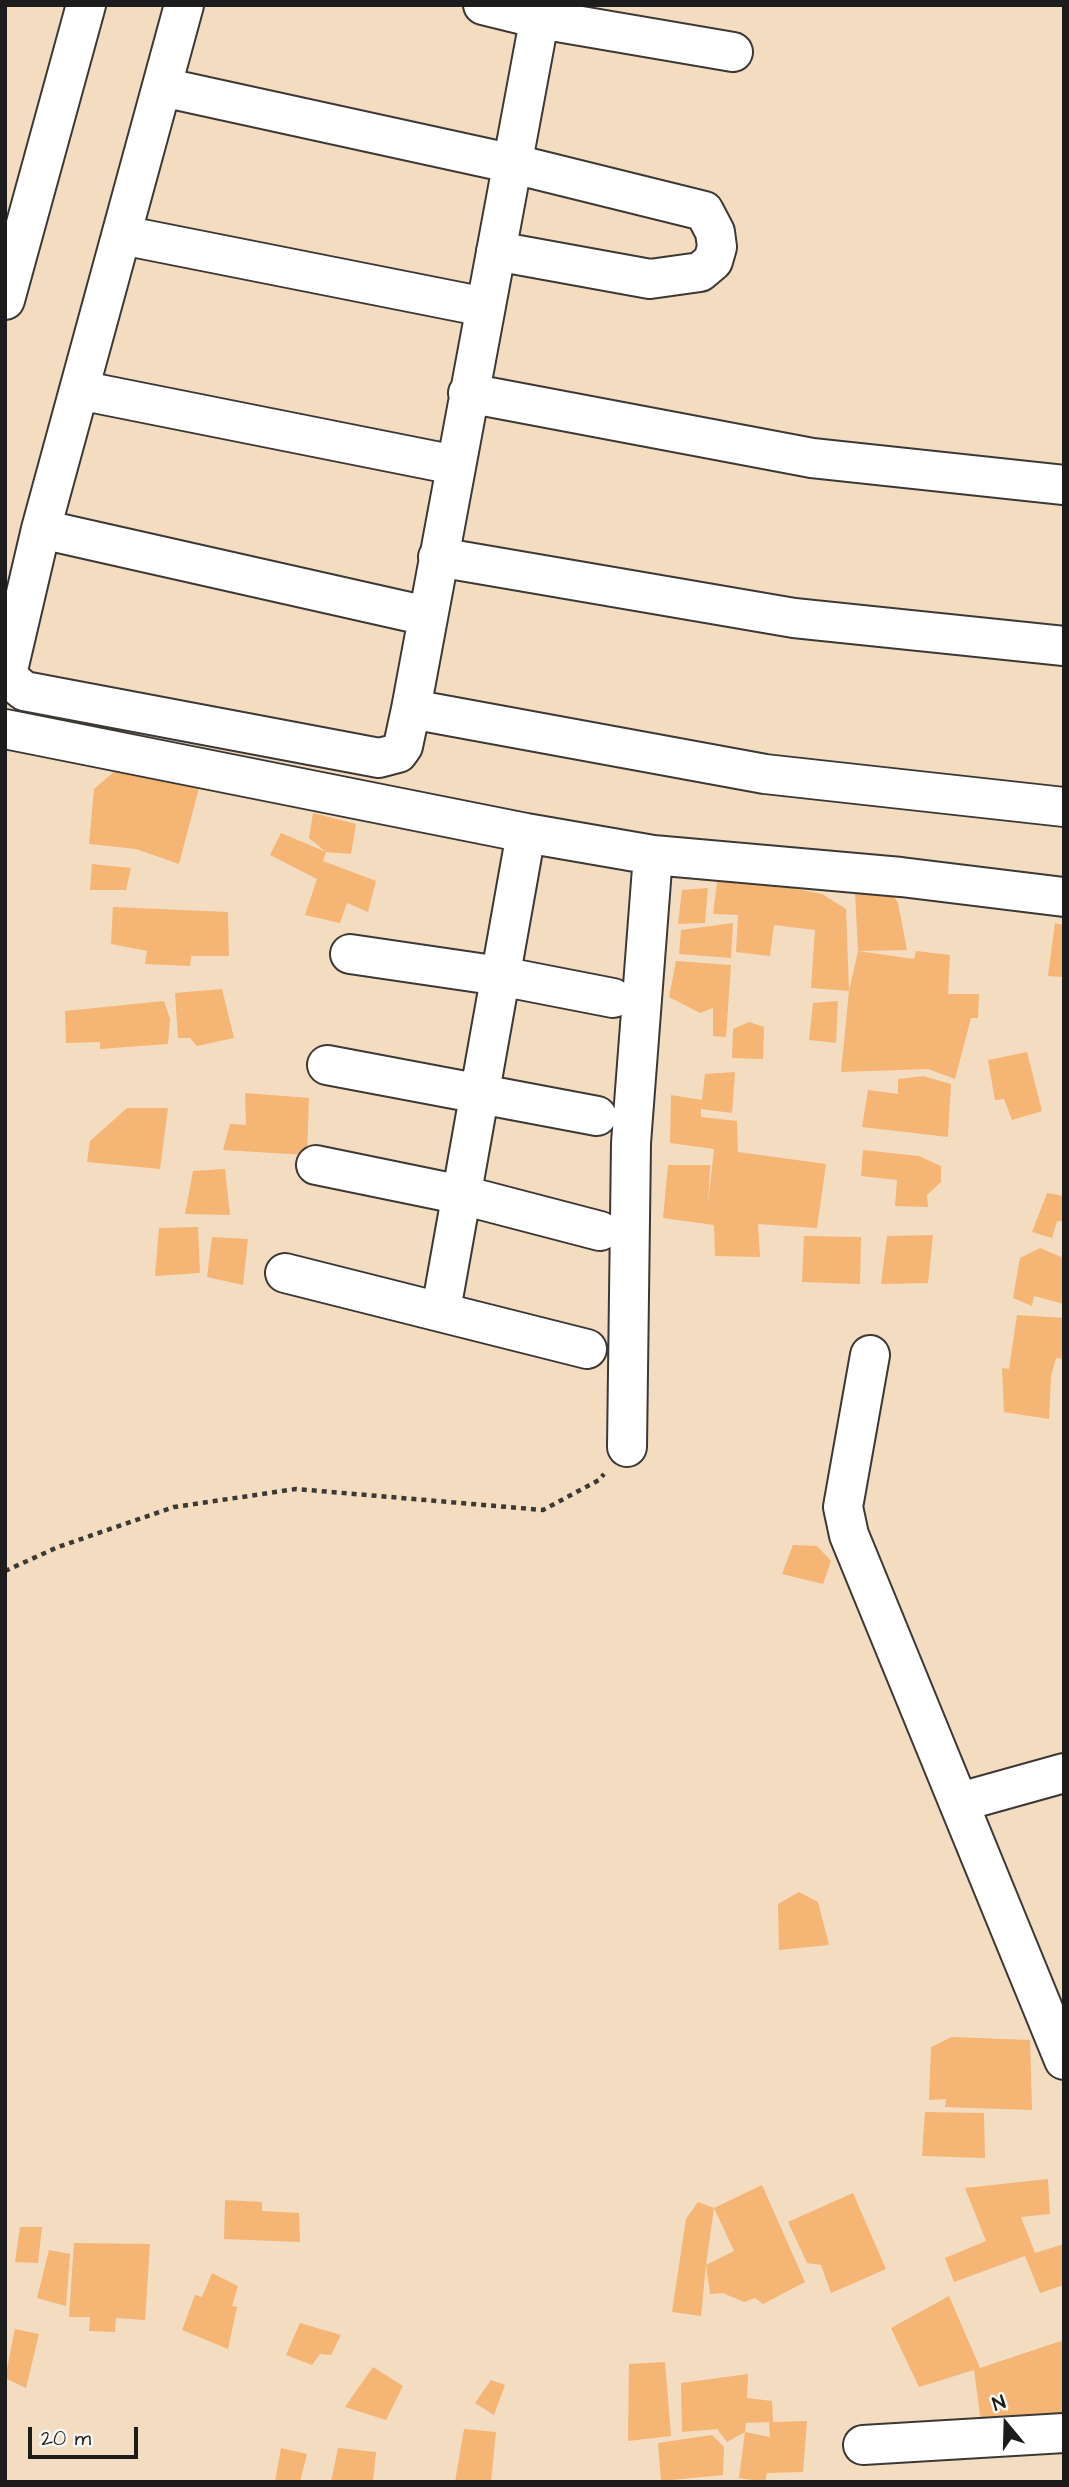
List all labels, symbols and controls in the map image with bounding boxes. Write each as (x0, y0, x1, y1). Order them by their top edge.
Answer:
north arrow (971, 2389, 1041, 2459)
text: N (989, 2389, 1009, 2418)
scale bar (32, 2414, 142, 2458)
text: 20 m (41, 2424, 91, 2453)

